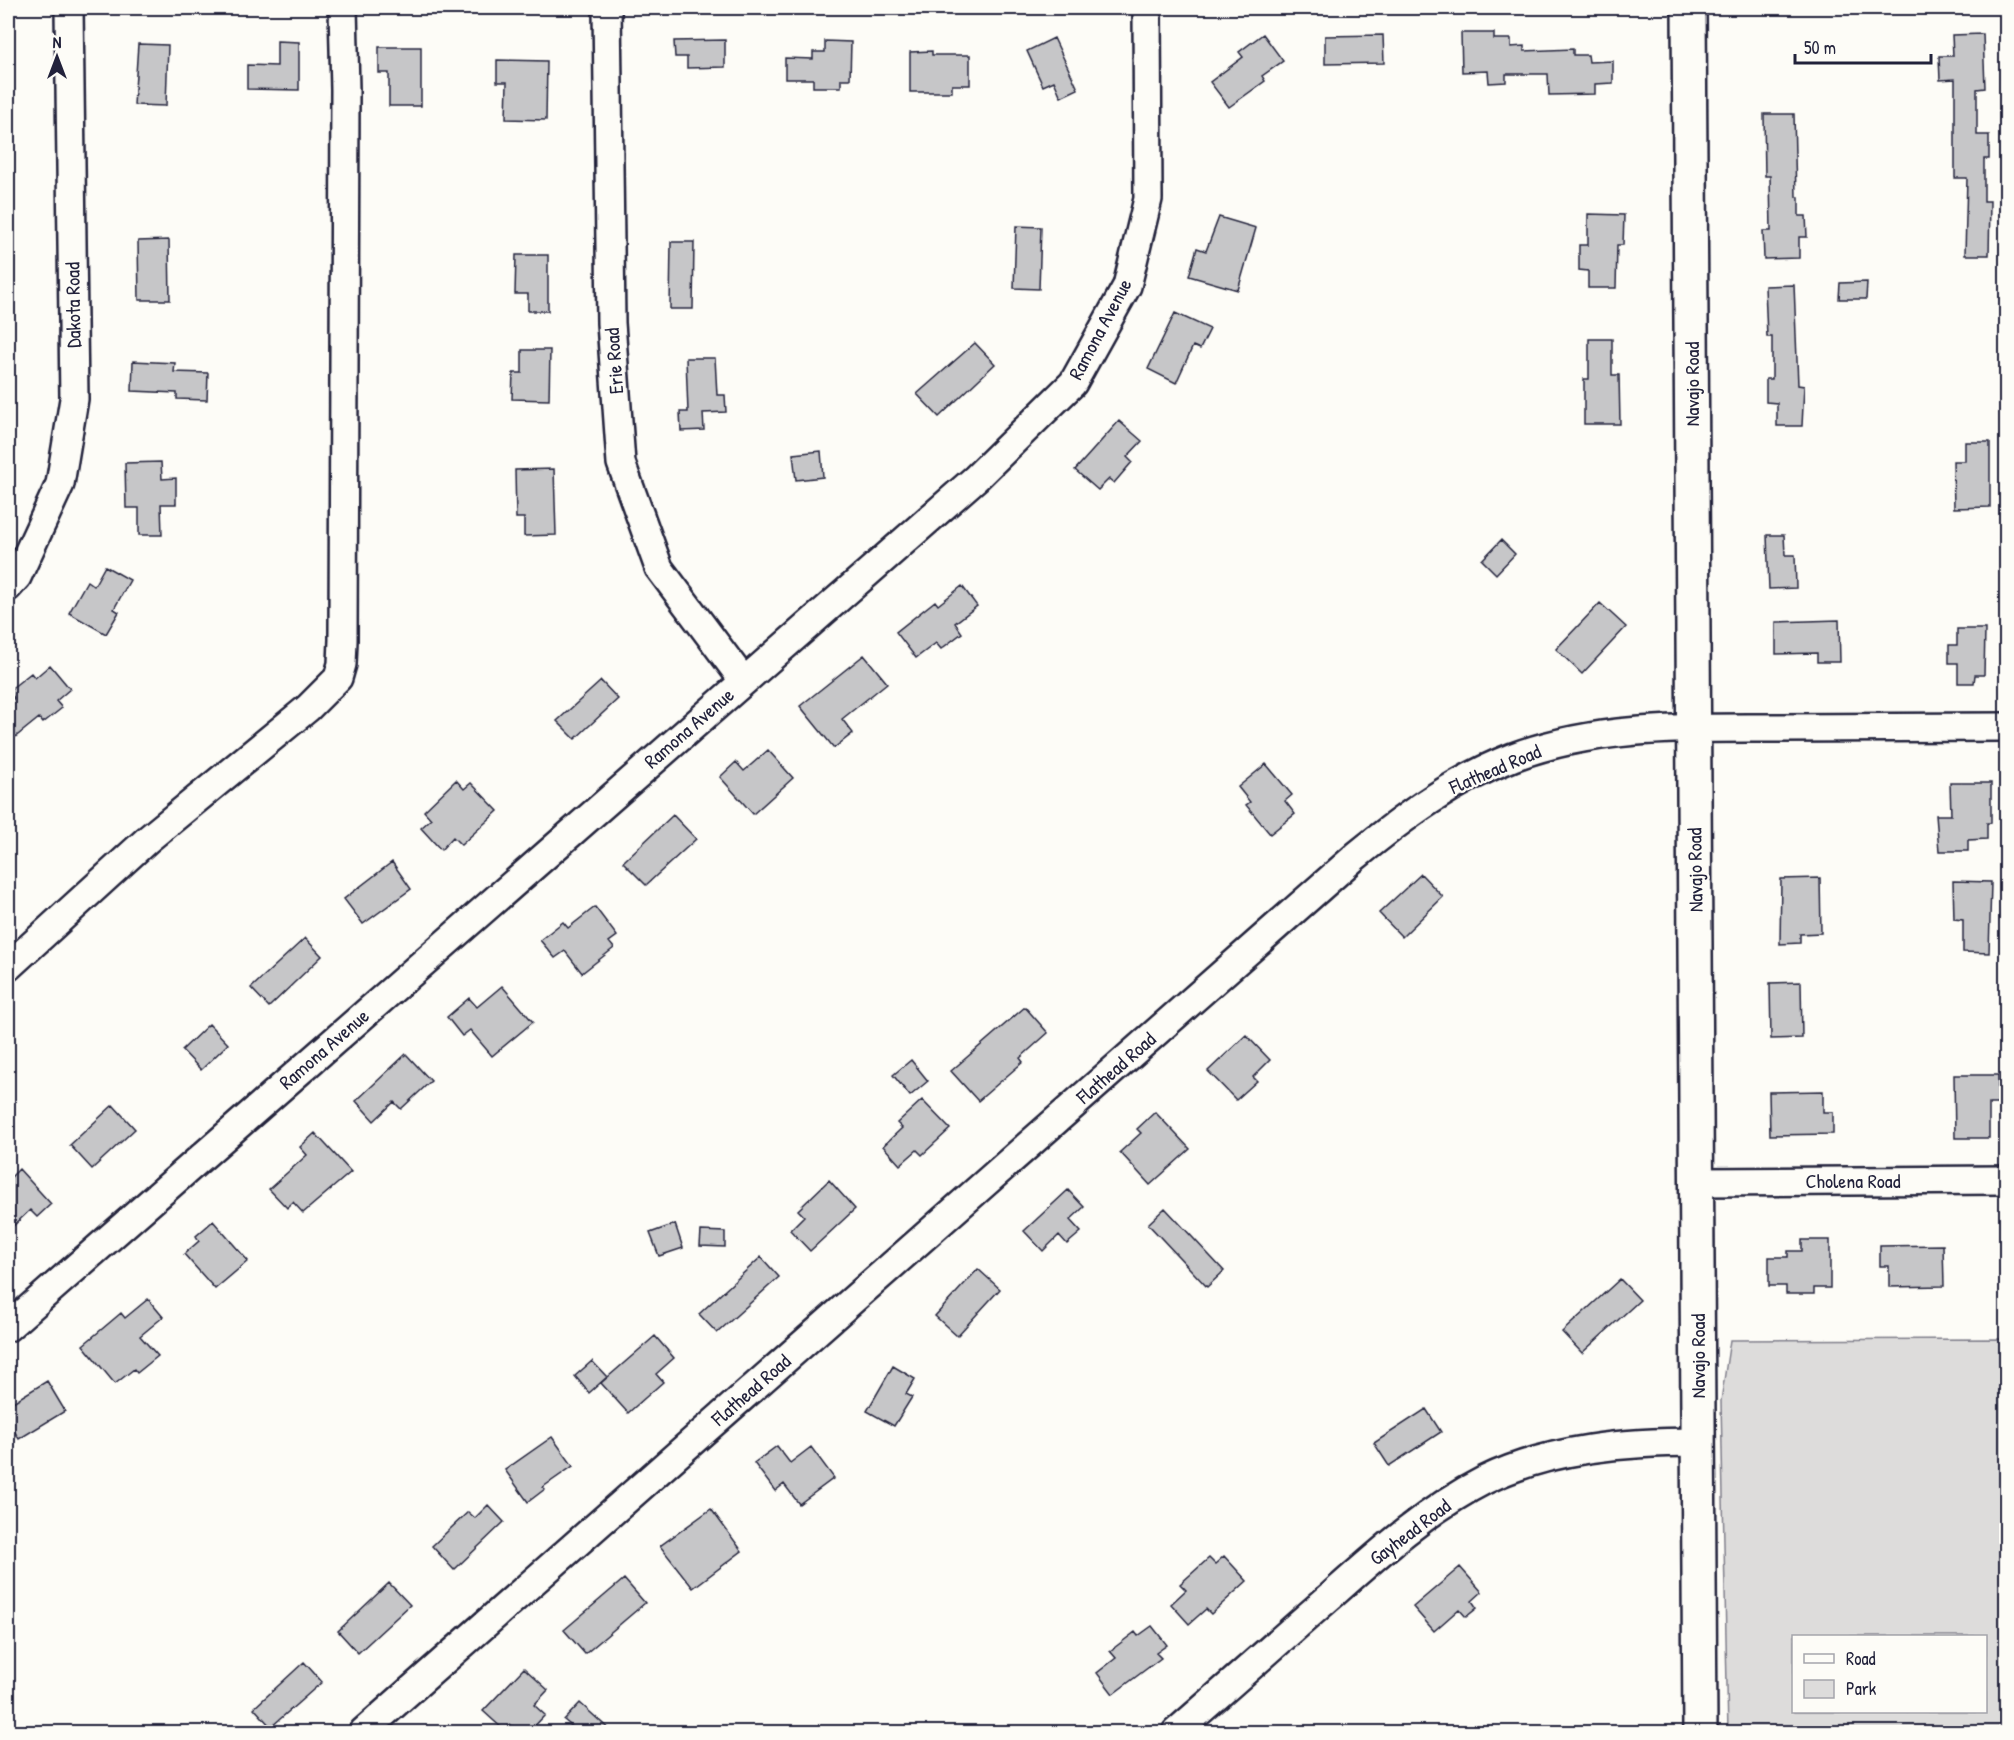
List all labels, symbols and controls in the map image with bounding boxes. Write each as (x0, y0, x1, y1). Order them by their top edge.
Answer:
north arrow (27, 27, 87, 87)
scale bar (1795, 27, 1932, 65)
text: N (53, 31, 62, 53)
text: 50 m (1804, 35, 1836, 60)
street label: Dakota Road (58, 262, 87, 348)
street label: Ramona Avenue (1062, 273, 1138, 384)
street label: Erie Road (598, 327, 629, 395)
street label: Navajo Road (1678, 342, 1705, 426)
street label: Ramona Avenue (638, 681, 739, 774)
street label: Flathead Road (1444, 737, 1545, 800)
street label: Navajo Road (1680, 827, 1709, 912)
street label: Ramona Avenue (273, 1002, 374, 1095)
street label: Flathead Road (1069, 1026, 1161, 1110)
street label: Cholena Road (1806, 1167, 1901, 1194)
street label: Navajo Road (1684, 1314, 1711, 1398)
street label: Flathead Road (704, 1348, 796, 1432)
street label: Gayhead Road (1364, 1492, 1456, 1571)
legend (1792, 1635, 1987, 1713)
text: Road (1846, 1646, 1876, 1671)
text: Park (1846, 1676, 1877, 1701)

